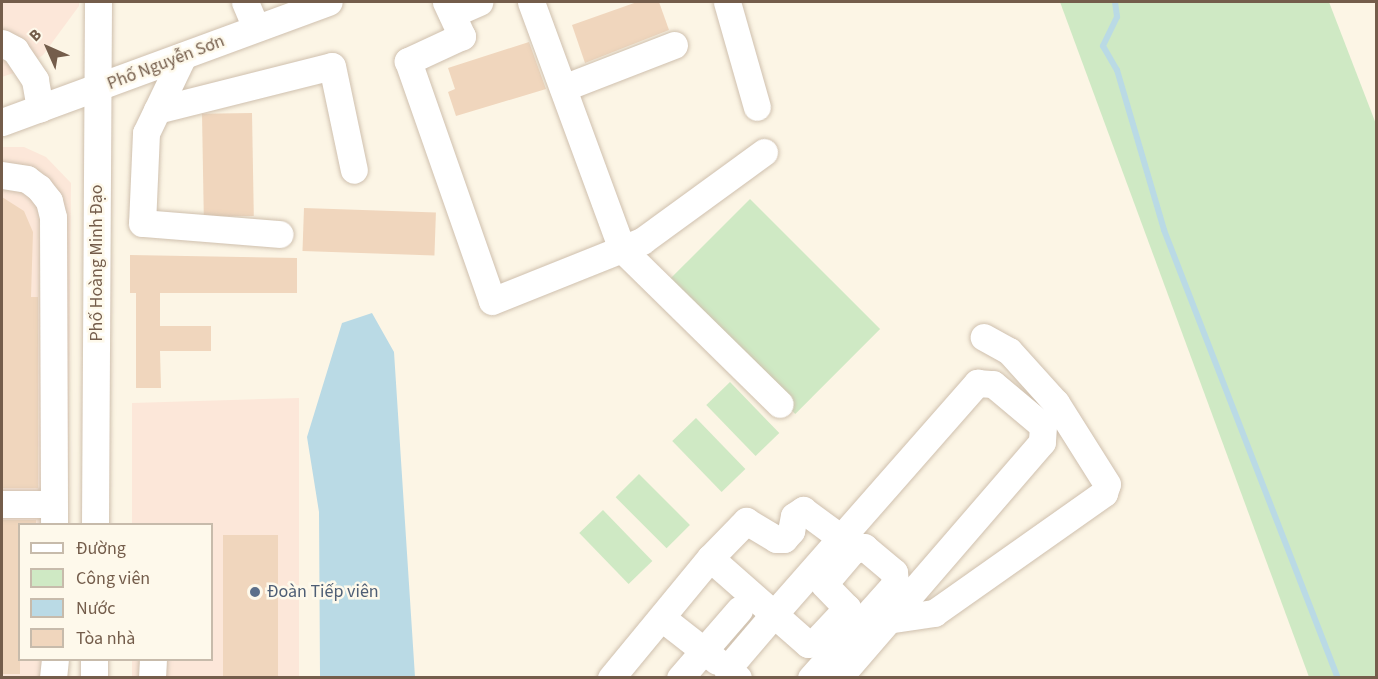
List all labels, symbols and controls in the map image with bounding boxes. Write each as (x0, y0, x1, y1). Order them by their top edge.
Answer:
north arrow (18, 18, 78, 78)
text: B (24, 24, 46, 46)
street label: Phố Nguyễn Sơn (104, 31, 228, 95)
street label: Phố Hoàng Minh Đạo (86, 184, 108, 342)
legend (18, 523, 213, 661)
text: Đường (76, 536, 126, 561)
text: Công viên (76, 566, 150, 591)
place label: Đoàn Tiếp viên (267, 581, 379, 603)
marker: Đoàn Tiếp viên (248, 585, 262, 599)
text: Nước (76, 596, 115, 621)
text: Tòa nhà (76, 626, 135, 651)

